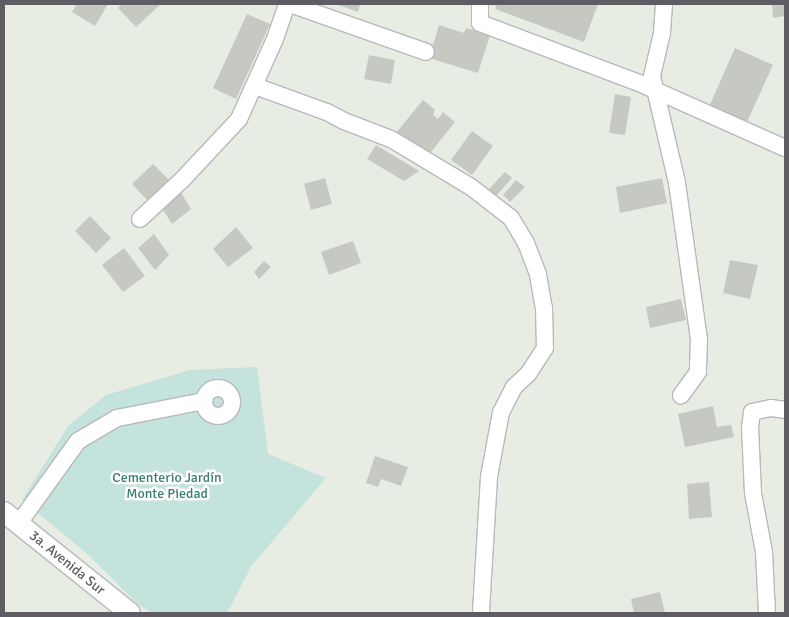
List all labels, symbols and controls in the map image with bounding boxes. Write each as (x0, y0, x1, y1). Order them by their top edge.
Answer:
park label: Cementerio Jardín Monte Piedad (112, 470, 222, 502)
street label: 3a. Avenida Sur (26, 527, 108, 599)

